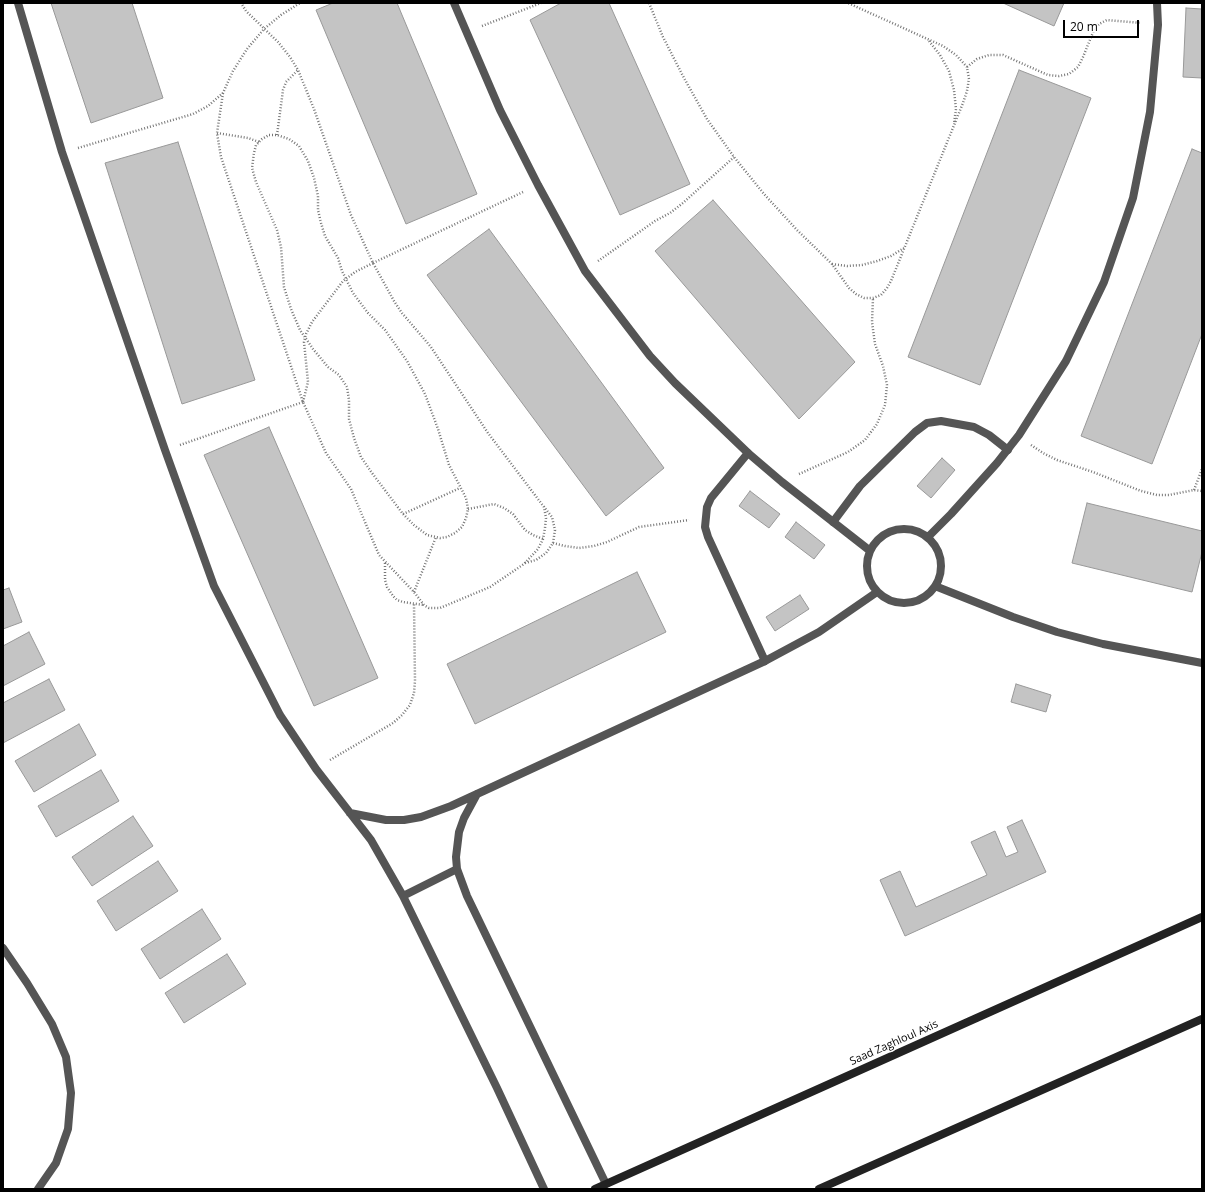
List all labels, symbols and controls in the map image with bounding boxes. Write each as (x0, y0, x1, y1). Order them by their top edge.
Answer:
scale bar (1065, 12, 1141, 38)
text: 20 m (1070, 18, 1098, 35)
street label: Saad Zaghloul Axis (848, 1018, 940, 1068)

